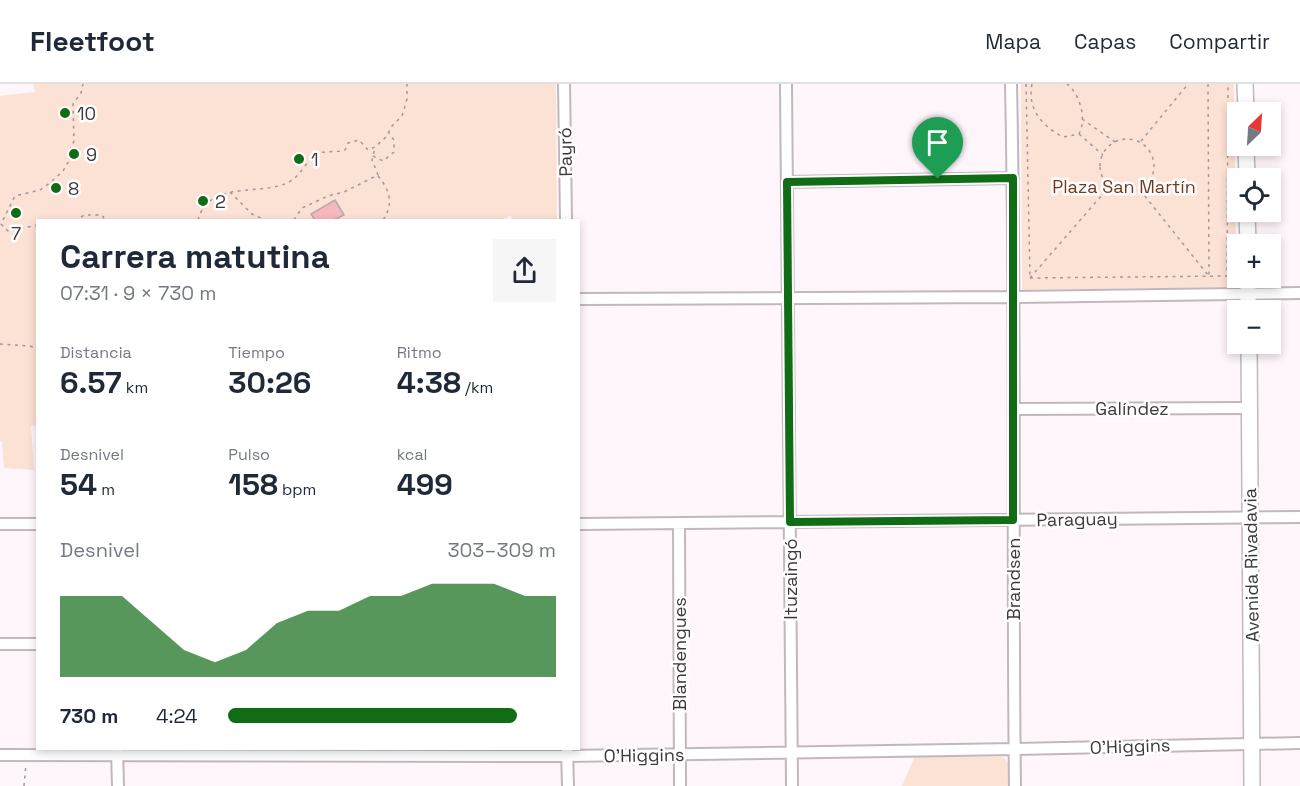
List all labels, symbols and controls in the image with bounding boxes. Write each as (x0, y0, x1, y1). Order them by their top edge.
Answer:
text: Fleetfoot (30, 23, 155, 59)
text: Mapa (985, 28, 1041, 55)
text: Capas (1074, 28, 1136, 55)
text: Compartir (1169, 28, 1270, 55)
place label: 10 (77, 102, 96, 125)
north arrow (1227, 102, 1281, 156)
map controls (1227, 102, 1281, 354)
marker: 10 (58, 106, 72, 120)
pin (912, 117, 963, 179)
icon: arrive (921, 126, 954, 159)
street label: Payró (553, 127, 577, 177)
place label: 9 (86, 143, 97, 166)
marker: 9 (67, 147, 81, 161)
place label: 1 (311, 148, 319, 171)
marker: 1 (292, 152, 306, 166)
button: locate (1227, 168, 1281, 222)
park label: Plaza San Martín (1052, 175, 1196, 198)
place label: 8 (68, 177, 79, 200)
marker: 8 (49, 181, 63, 195)
place label: 2 (215, 190, 226, 213)
marker: 2 (196, 194, 210, 208)
marker: 7 (9, 206, 23, 220)
place label: 7 (11, 222, 21, 245)
button: + (1227, 234, 1281, 288)
text: Carrera matutina (60, 236, 330, 278)
button: share (493, 239, 556, 302)
text: 07:31 · 9 × 730 m (60, 280, 216, 306)
button: − (1227, 300, 1281, 354)
text: Distancia (60, 342, 132, 363)
text: Tiempo (228, 342, 285, 363)
text: Ritmo (397, 342, 442, 363)
text: 6.57 (60, 363, 122, 402)
text: 30:26 (228, 363, 311, 402)
text: 4:38 (397, 363, 461, 402)
text: km (122, 377, 148, 398)
text: /km (461, 377, 493, 398)
street label: Galíndez (1095, 397, 1169, 420)
text: Desnivel (60, 444, 124, 465)
text: Pulso (228, 444, 270, 465)
text: kcal (397, 444, 428, 465)
text: 54 (60, 465, 97, 504)
text: 158 (228, 465, 278, 504)
text: 499 (397, 465, 453, 504)
text: m (97, 479, 115, 500)
text: bpm (278, 479, 316, 500)
street label: Avenida Rivadavia (1238, 488, 1264, 642)
street label: Paraguay (1036, 507, 1118, 531)
text: Desnivel (60, 537, 140, 563)
text: 303–309 m (447, 537, 556, 563)
street label: Ituzaingó (779, 538, 802, 620)
street label: Brandsen (1002, 538, 1025, 620)
street label: Blandengues (668, 597, 691, 711)
text: 730 m (60, 703, 118, 729)
text: 4:24 (156, 703, 198, 729)
street label: O'Higgins (1089, 733, 1171, 759)
street label: O'Higgins (603, 743, 685, 767)

